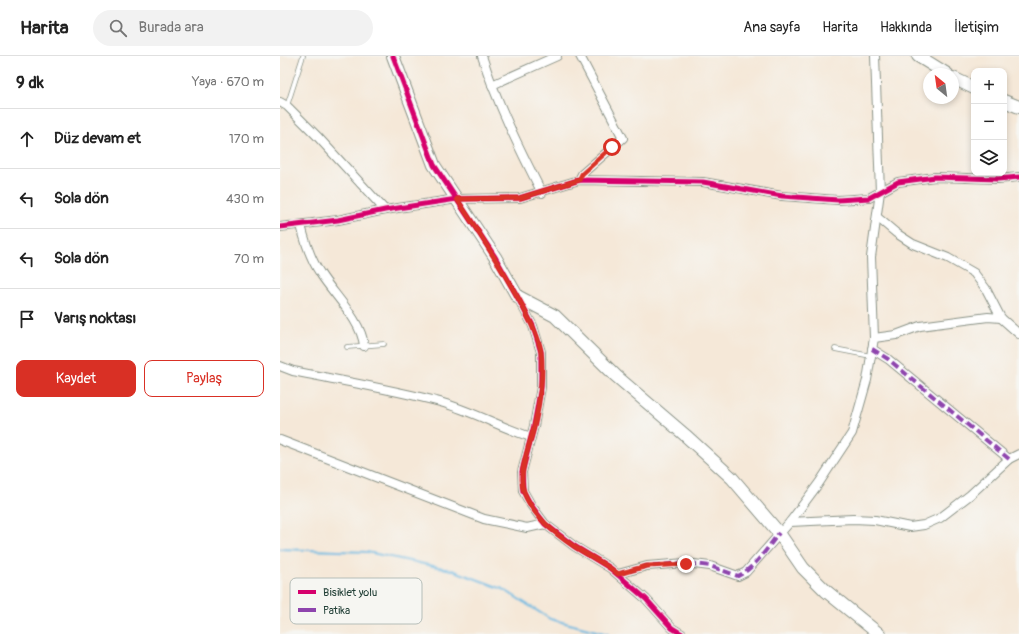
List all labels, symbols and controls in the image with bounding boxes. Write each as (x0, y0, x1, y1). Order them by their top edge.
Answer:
search box (93, 10, 373, 46)
text: Harita (20, 16, 69, 40)
icon: search (107, 17, 129, 39)
text: Burada ara (139, 18, 204, 37)
text: Ana sayfa (743, 19, 800, 36)
text: Harita (822, 19, 858, 36)
text: Hakkında (880, 19, 932, 36)
text: İletişim (954, 19, 999, 36)
north arrow (923, 68, 959, 104)
map controls (971, 68, 1007, 176)
button: + (971, 68, 1007, 104)
text: 9 dk (16, 72, 44, 93)
text: Yaya · 670 m (192, 74, 264, 90)
button: − (971, 104, 1007, 140)
icon: ahead (16, 128, 38, 150)
text: Düz devam et (54, 129, 141, 148)
text: 170 m (229, 131, 264, 147)
route start (603, 138, 621, 156)
button: layers (971, 140, 1007, 176)
icon: left (16, 188, 38, 210)
text: Sola dön (54, 189, 109, 208)
text: 430 m (226, 191, 264, 207)
icon: left (16, 248, 38, 270)
text: Sola dön (54, 249, 109, 268)
text: 70 m (234, 251, 264, 267)
icon: arrive (16, 308, 38, 330)
text: Varış noktası (54, 309, 136, 328)
button: Kaydet (16, 360, 136, 397)
button: Paylaş (144, 360, 264, 397)
route end (677, 555, 695, 573)
legend (290, 578, 422, 624)
text: Bisiklet yolu (323, 586, 377, 599)
text: Patika (323, 604, 350, 617)

